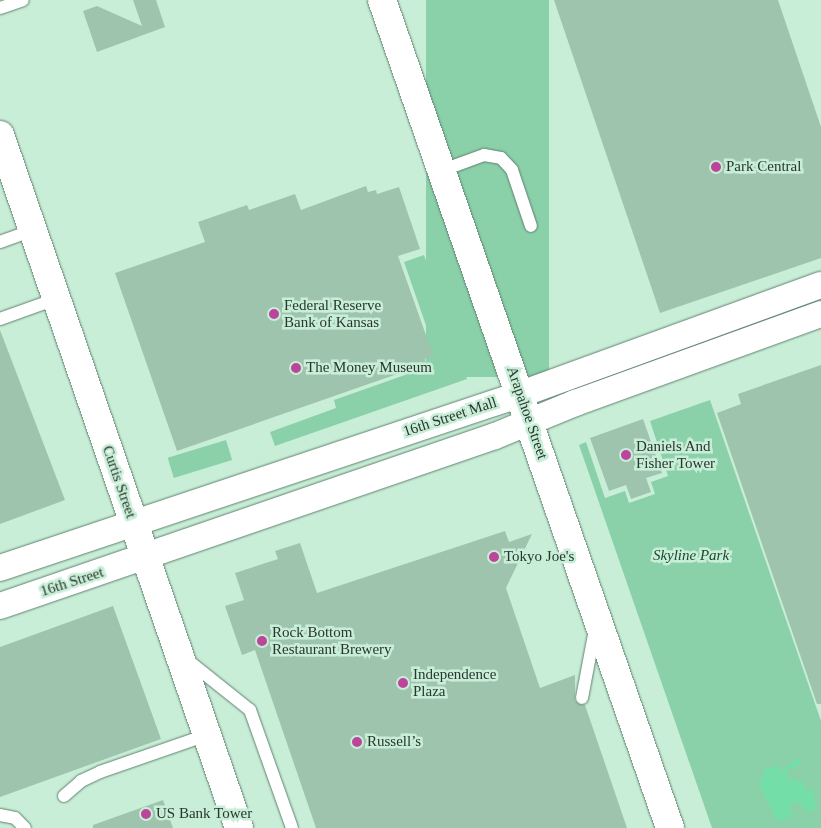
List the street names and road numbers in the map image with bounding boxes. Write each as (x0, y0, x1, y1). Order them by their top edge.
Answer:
street label: Arapahoe Street (503, 364, 551, 462)
street label: 16th Street Mall (401, 393, 499, 441)
street label: Curtis Street (98, 443, 140, 521)
street label: 16th Street (38, 563, 106, 601)

